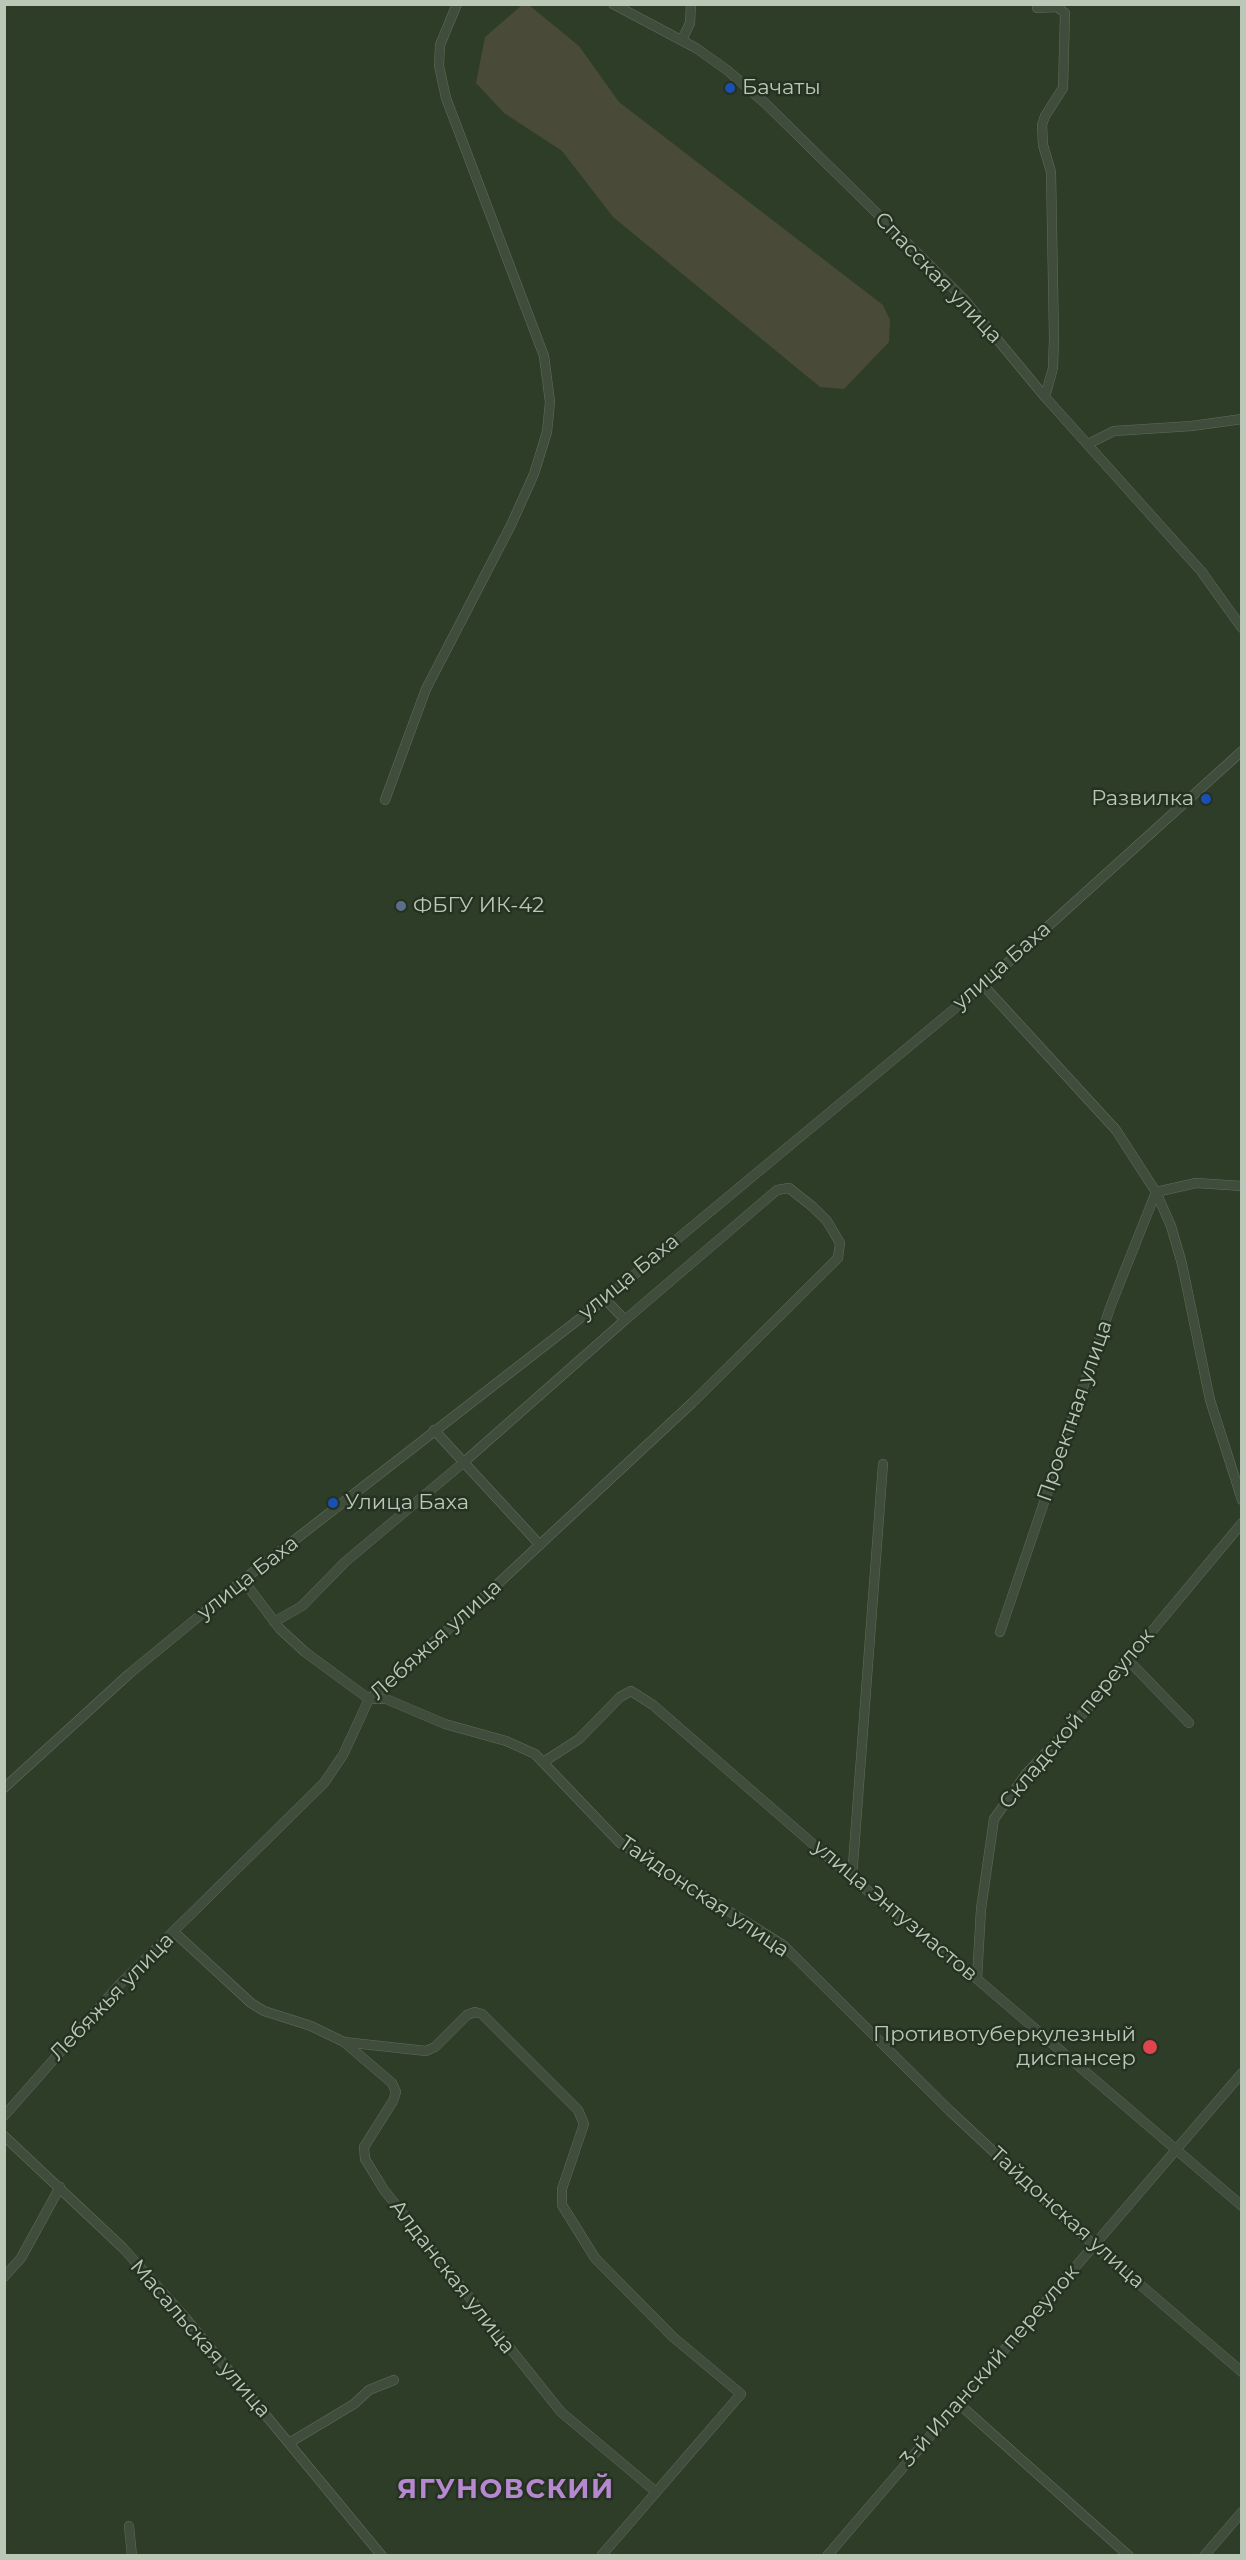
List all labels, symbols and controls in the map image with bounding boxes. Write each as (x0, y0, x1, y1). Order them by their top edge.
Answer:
place label: Бачаты (742, 75, 821, 101)
marker: Бачаты (723, 81, 737, 95)
street label: Спасская улица (869, 207, 1007, 349)
place label: Развилка (1091, 786, 1194, 812)
marker: Развилка (1199, 792, 1213, 806)
place label: ФБГУ ИК-42 (413, 893, 544, 919)
marker: ФБГУ ИК-42 (394, 899, 408, 913)
street label: улица Баха (948, 917, 1056, 1015)
street label: улица Баха (574, 1229, 684, 1325)
street label: Проектная улица (1032, 1317, 1118, 1505)
place label: Улица Баха (345, 1490, 469, 1516)
marker: Улица Баха (326, 1496, 340, 1510)
street label: улица Баха (192, 1531, 304, 1625)
street label: Лебяжья улица (365, 1574, 507, 1706)
street label: Складской переулок (994, 1624, 1160, 1814)
street label: Тайдонская улица (614, 1831, 794, 1963)
street label: улица Энтузиастов (808, 1835, 982, 1987)
street label: Лебяжья улица (45, 1928, 179, 2066)
place label: Противотуберкулезный диспансер (873, 2022, 1136, 2072)
marker: Противотуберкулезный диспансер (1141, 2038, 1159, 2056)
street label: Тайдонская улица (984, 2142, 1150, 2294)
street label: Алданская улица (384, 2195, 520, 2359)
street label: Масальская улица (124, 2255, 276, 2423)
street label: 3-й Иланский переулок (895, 2260, 1085, 2472)
district label: ЯГУНОВСКИЙ (397, 2474, 615, 2506)

